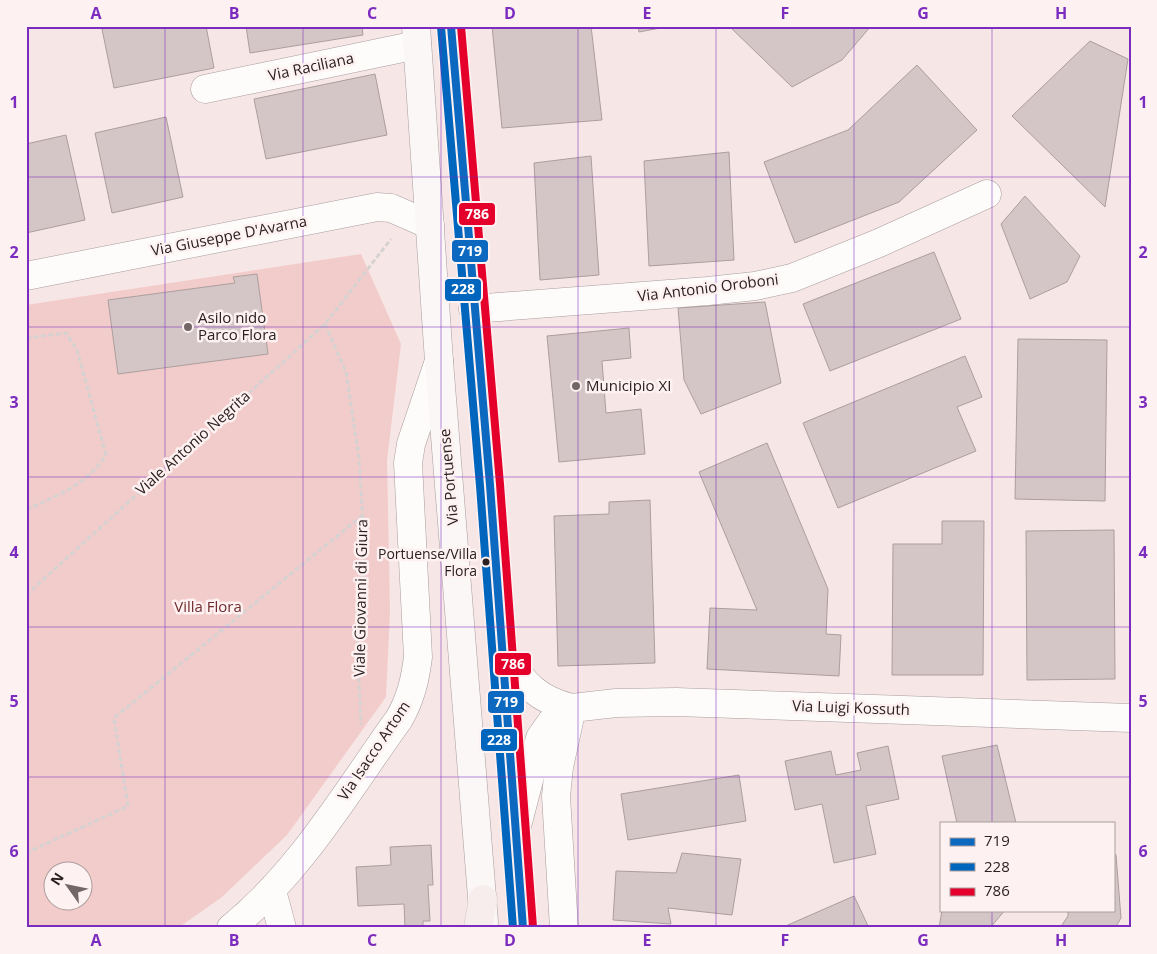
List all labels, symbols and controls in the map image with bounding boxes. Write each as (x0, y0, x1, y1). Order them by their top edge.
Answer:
text: A (90, 2, 102, 24)
text: B (229, 2, 239, 24)
text: C (367, 2, 377, 24)
text: D (504, 2, 516, 24)
text: E (643, 2, 652, 24)
text: F (781, 2, 789, 24)
text: G (917, 2, 929, 24)
text: H (1055, 2, 1067, 24)
street label: Via Raciliana (266, 47, 355, 85)
text: 1 (9, 91, 19, 113)
text: 1 (1138, 91, 1148, 113)
line badge: 786 (458, 202, 496, 226)
text: 786 (465, 204, 489, 223)
street label: Via Giuseppe D'Avarna (149, 210, 308, 260)
line badge: 719 (451, 239, 489, 263)
text: 2 (9, 241, 19, 263)
text: 719 (458, 241, 482, 260)
text: 2 (1138, 241, 1148, 263)
street label: Via Antonio Oroboni (636, 268, 780, 306)
line badge: 228 (444, 278, 482, 302)
text: 228 (451, 279, 475, 298)
place label: Asilo nido Parco Flora (198, 307, 277, 344)
marker: Asilo nido Parco Flora (182, 321, 194, 333)
place label: Municipio XI (586, 375, 671, 395)
marker: Municipio XI (570, 380, 582, 392)
street label: Viale Antonio Negrita (131, 385, 254, 499)
text: 3 (9, 391, 19, 413)
text: 3 (1138, 391, 1148, 413)
street label: Via Portuense (434, 428, 462, 526)
street label: Viale Giovanni di Giura (349, 519, 371, 677)
text: 4 (9, 541, 19, 563)
text: 4 (1138, 541, 1148, 563)
place label: Portuense/Villa Flora (378, 544, 477, 580)
marker: Portuense/Villa Flora (481, 557, 491, 567)
park label: Villa Flora (174, 596, 242, 616)
line badge: 786 (494, 652, 532, 676)
text: 786 (501, 654, 525, 673)
text: 5 (9, 690, 19, 712)
line badge: 719 (487, 690, 525, 714)
text: 5 (1138, 690, 1148, 712)
text: 719 (494, 692, 518, 711)
street label: Via Luigi Kossuth (792, 695, 910, 719)
street label: Via Isacco Artom (333, 697, 414, 804)
line badge: 228 (480, 728, 518, 752)
text: 228 (487, 730, 511, 749)
legend (940, 822, 1114, 912)
text: 719 (984, 830, 1010, 850)
text: 6 (9, 840, 19, 862)
text: 6 (1138, 840, 1148, 862)
text: 228 (984, 856, 1010, 876)
north arrow (42, 862, 92, 912)
text: N (46, 869, 68, 889)
text: 786 (984, 880, 1010, 900)
text: A (90, 929, 102, 951)
text: B (229, 929, 239, 951)
text: C (367, 929, 377, 951)
text: D (504, 929, 516, 951)
text: E (643, 929, 652, 951)
text: F (781, 929, 789, 951)
text: G (917, 929, 929, 951)
text: H (1055, 929, 1067, 951)

